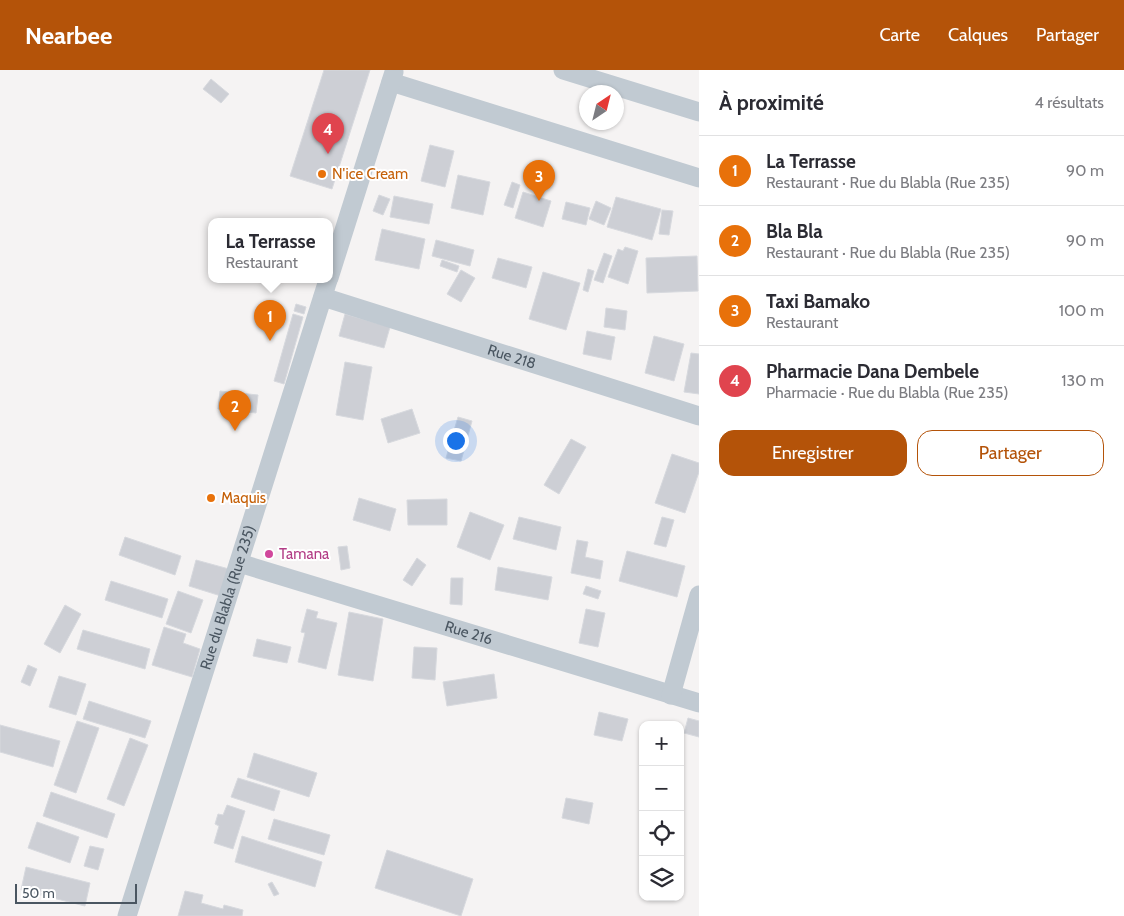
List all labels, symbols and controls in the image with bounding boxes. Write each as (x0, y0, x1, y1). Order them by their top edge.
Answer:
text: Nearbee (25, 21, 112, 50)
text: Carte (879, 24, 920, 46)
text: Calques (948, 24, 1008, 46)
text: Partager (1036, 24, 1099, 46)
north arrow (579, 85, 624, 130)
text: À proximité (719, 90, 824, 115)
text: 4 résultats (1034, 93, 1104, 112)
pin: 4 (312, 113, 344, 154)
text: La Terrasse (766, 150, 856, 173)
pin: 3 (523, 160, 555, 201)
text: 1 (732, 161, 738, 180)
text: 90 m (1066, 161, 1104, 180)
place label: N'ice Cream (332, 165, 408, 183)
marker: N'ice Cream (316, 168, 328, 180)
text: Restaurant · Rue du Blabla (Rue 235) (766, 173, 1010, 192)
popup (208, 218, 333, 283)
text: Bla Bla (766, 220, 823, 243)
text: La Terrasse (226, 230, 315, 253)
text: 2 (731, 231, 739, 250)
text: 90 m (1066, 231, 1104, 250)
text: Restaurant · Rue du Blabla (Rue 235) (766, 243, 1010, 262)
text: Restaurant (226, 253, 298, 272)
text: Taxi Bamako (766, 290, 870, 313)
pin: 1 (254, 300, 286, 341)
text: 3 (731, 301, 739, 320)
text: 100 m (1059, 301, 1104, 320)
text: Restaurant (766, 313, 838, 332)
street label: Rue 218 (485, 341, 538, 373)
text: Pharmacie Dana Dembele (766, 360, 979, 383)
text: 4 (730, 371, 740, 390)
text: 130 m (1061, 371, 1104, 390)
text: Pharmacie · Rue du Blabla (Rue 235) (766, 383, 1009, 402)
pin: 2 (219, 390, 251, 431)
your location (443, 428, 469, 454)
button: Enregistrer (719, 430, 907, 476)
button: Partager (917, 430, 1104, 476)
place label: Maquis (221, 489, 266, 507)
marker: Maquis (205, 492, 217, 504)
street label: Rue du Blabla (Rue 235) (196, 523, 259, 672)
place label: Tamana (279, 545, 330, 563)
marker: Tamana (263, 548, 275, 560)
street label: Rue 216 (442, 617, 495, 649)
map controls (639, 721, 684, 901)
button: + (639, 721, 684, 766)
button: − (639, 766, 684, 811)
button: locate (639, 811, 684, 856)
button: layers (639, 856, 684, 901)
scale bar (15, 881, 138, 904)
text: 50 m (22, 884, 55, 902)

